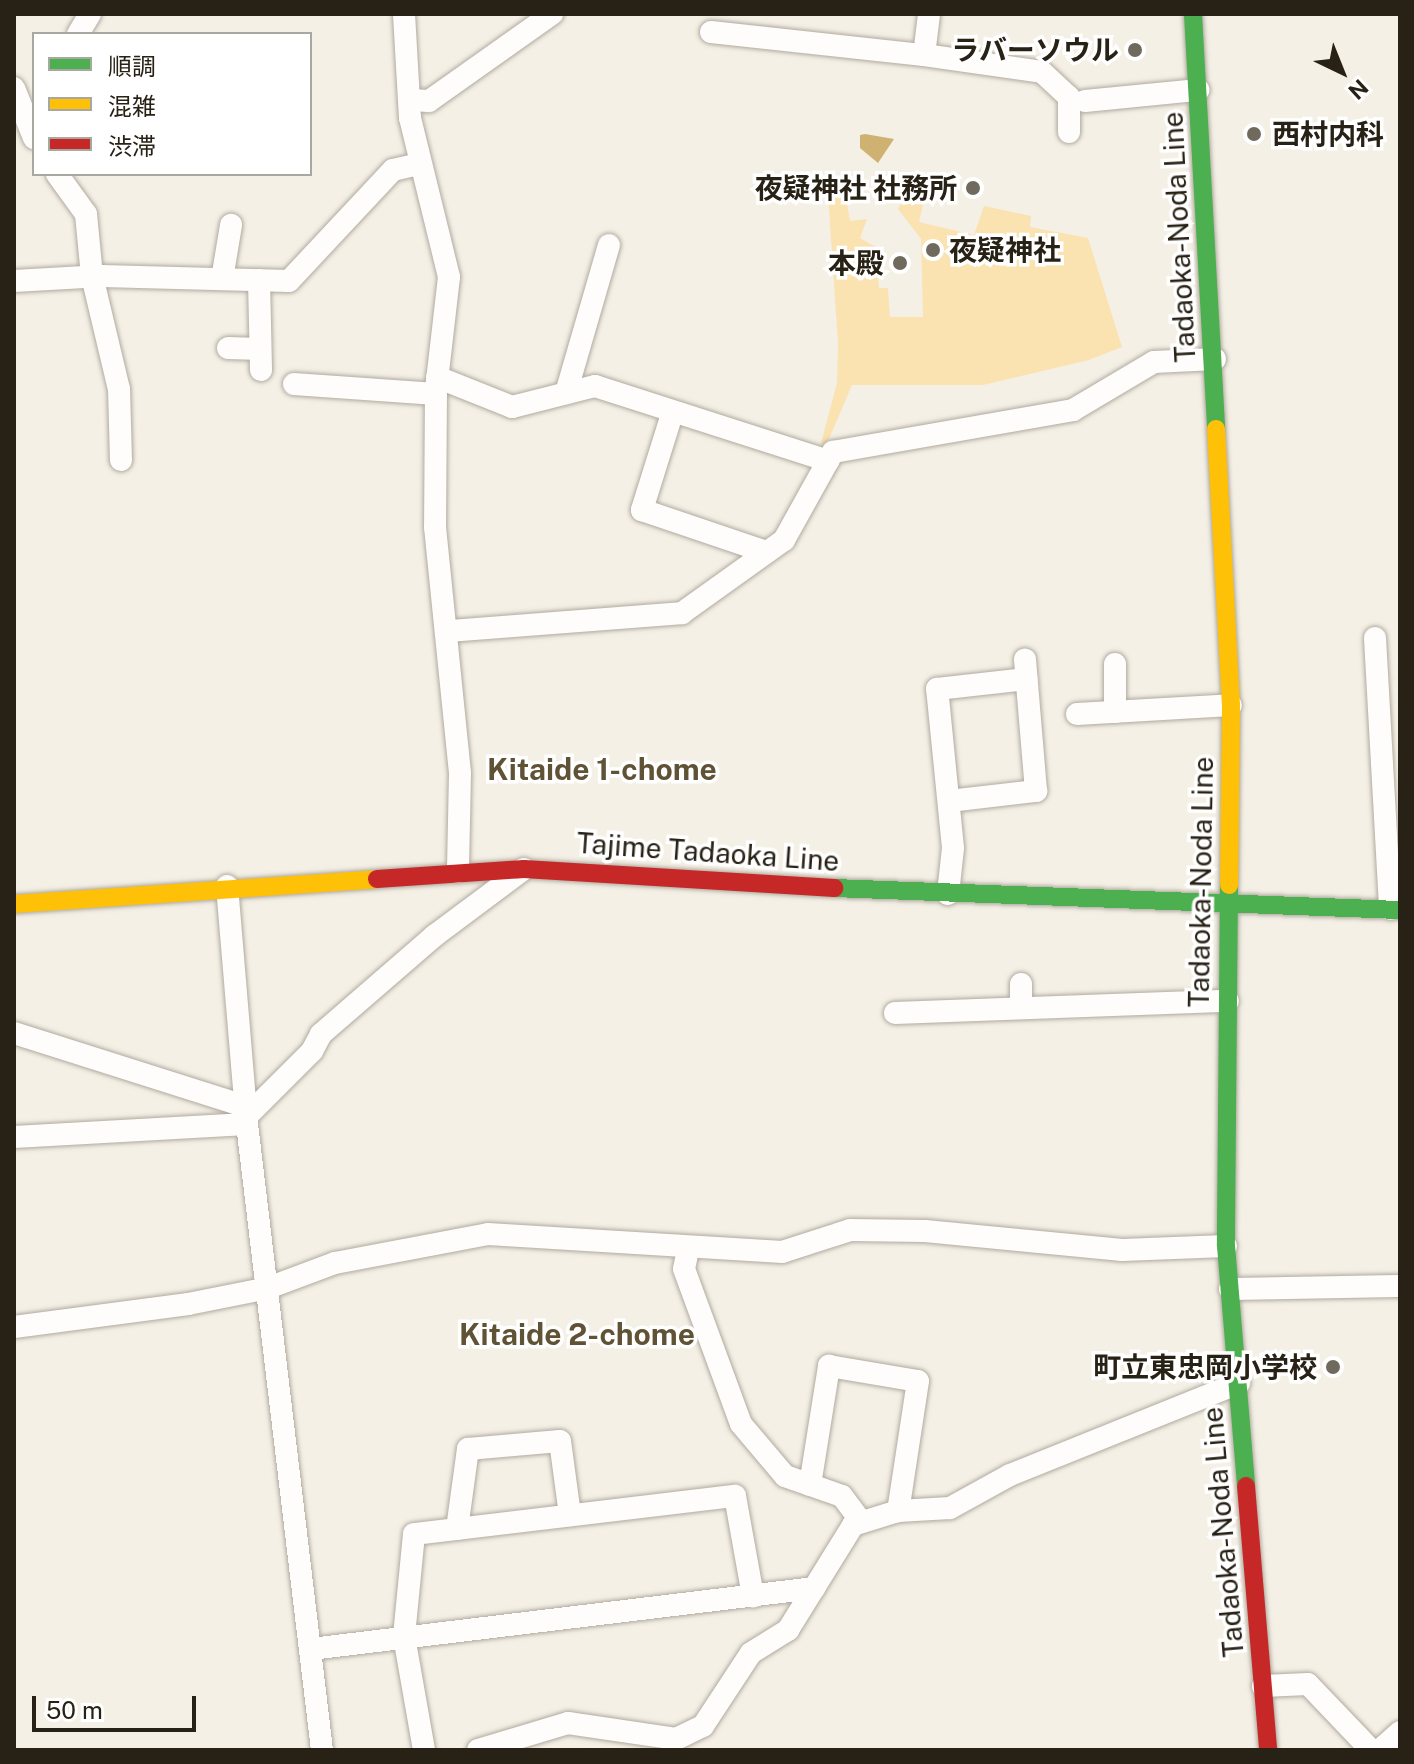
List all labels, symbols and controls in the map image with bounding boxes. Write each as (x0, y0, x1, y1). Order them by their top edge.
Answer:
legend (32, 32, 312, 176)
north arrow (1302, 32, 1382, 112)
place label: ラバーソウル (951, 33, 1119, 67)
marker: ラバーソウル (1126, 41, 1144, 59)
text: 順調 (108, 52, 156, 80)
text: N (1343, 74, 1374, 105)
text: 混雑 (108, 92, 156, 120)
street label: Tadaoka-Noda Line (1156, 111, 1202, 363)
place label: 西村内科 (1272, 117, 1384, 151)
marker: 西村内科 (1243, 123, 1265, 145)
text: 渋滞 (108, 132, 156, 160)
place label: 夜疑神社 社務所 (755, 171, 957, 205)
marker: 夜疑神社 社務所 (964, 179, 982, 197)
place label: 夜疑神社 (949, 233, 1061, 267)
marker: 夜疑神社 (924, 241, 942, 259)
place label: 本殿 (828, 246, 884, 280)
marker: 本殿 (891, 254, 909, 272)
district label: Kitaide 1-chome (487, 751, 717, 787)
street label: Tadaoka-Noda Line (1182, 756, 1220, 1008)
street label: Tajime Tadaoka Line (575, 826, 841, 878)
district label: Kitaide 2-chome (459, 1316, 695, 1352)
place label: 町立東忠岡小学校 (1093, 1350, 1317, 1384)
marker: 町立東忠岡小学校 (1324, 1358, 1342, 1376)
street label: Tadaoka-Noda Line (1195, 1406, 1251, 1658)
scale bar (36, 1680, 200, 1730)
text: 50 m (46, 1696, 103, 1724)

